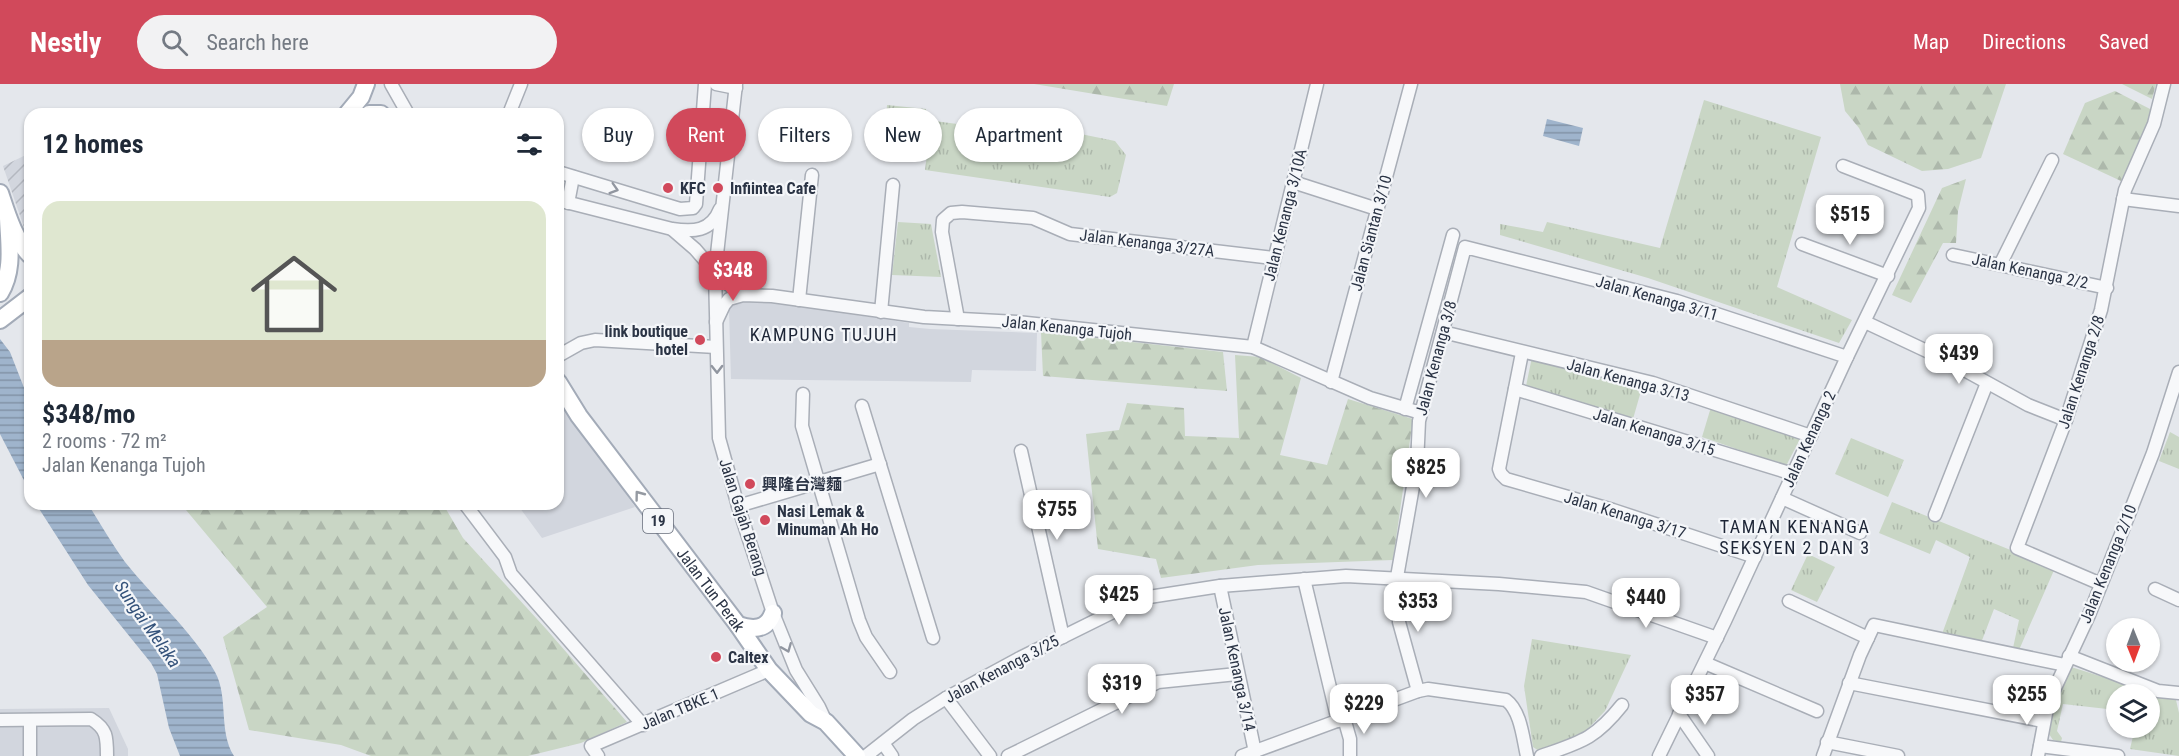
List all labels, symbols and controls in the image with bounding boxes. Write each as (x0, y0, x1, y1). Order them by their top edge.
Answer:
search box (137, 15, 557, 69)
text: Nestly (30, 26, 101, 59)
icon: search (158, 26, 191, 59)
text: Search here (206, 30, 309, 55)
text: Map (1913, 30, 1949, 54)
text: Directions (1982, 30, 2066, 54)
text: Saved (2099, 30, 2149, 54)
chip: Buy (582, 108, 654, 162)
chip: Rent (666, 108, 746, 162)
chip: Filters (758, 108, 852, 162)
chip: New (864, 108, 942, 162)
chip: Apartment (954, 108, 1084, 162)
icon: filters (513, 128, 546, 161)
text: 12 homes (42, 129, 144, 159)
street label: Jalan Kenanga 3/10A (1259, 147, 1311, 283)
street label: Jalan Siantan 3/10 (1346, 173, 1396, 293)
place label: KFC (680, 179, 706, 198)
place label: Infiintea Cafe (730, 179, 816, 198)
marker: KFC (661, 181, 675, 195)
marker: Infiintea Cafe (711, 181, 725, 195)
one-way arrow (608, 182, 619, 194)
pin: $515 (1814, 195, 1886, 246)
text: $515 (1830, 202, 1870, 226)
street label: Jalan Kenanga 3/27A (1079, 225, 1215, 261)
icon: home (240, 240, 348, 348)
street label: Jalan Kenanga 2/2 (1970, 249, 2090, 293)
pin: $348 (697, 251, 769, 302)
text: $348 (713, 258, 753, 282)
street label: Jalan Kenanga 3/11 (1594, 271, 1720, 325)
street label: Jalan Kenanga 3/8 (1412, 298, 1460, 418)
street label: Jalan Kenanga Tujoh (1001, 312, 1133, 344)
street label: Jalan Kenanga 2/8 (2054, 313, 2108, 431)
place label: link boutique hotel (605, 322, 688, 359)
district label: KAMPUNG TUJUH (750, 324, 898, 345)
marker: link boutique hotel (693, 333, 707, 347)
pin: $439 (1923, 334, 1995, 385)
text: $439 (1939, 341, 1979, 365)
street label: Jalan Kenanga 3/13 (1565, 354, 1691, 406)
one-way arrow (711, 364, 723, 373)
street label: Jalan Kenanga 2 (1778, 388, 1840, 490)
text: $348/mo (42, 399, 135, 429)
street label: Jalan Kenanga 3/15 (1591, 404, 1717, 460)
text: 2 rooms · 72 m² (42, 429, 167, 453)
pin: $825 (1390, 448, 1462, 499)
text: Jalan Kenanga Tujoh (42, 453, 206, 477)
text: $825 (1406, 455, 1446, 479)
street label: Jalan Gajah Berang (715, 456, 771, 578)
place label: 興隆台灣麵 (762, 475, 842, 494)
marker: 興隆台灣麵 (743, 477, 757, 491)
street label: Jalan Kenanga 3/17 (1562, 487, 1688, 543)
pin: $755 (1021, 490, 1093, 541)
one-way arrow (635, 491, 646, 502)
text: $755 (1037, 497, 1077, 521)
place label: Nasi Lemak & Minuman Ah Ho (777, 502, 879, 539)
street label: Jalan Kenanga 2/10 (2076, 502, 2140, 626)
road number: 19 (643, 509, 673, 533)
marker: Nasi Lemak & Minuman Ah Ho (758, 513, 772, 527)
district label: TAMAN KENANGA SEKSYEN 2 DAN 3 (1719, 516, 1871, 558)
street label: Jalan Tun Perak (673, 544, 749, 636)
pin: $425 (1083, 575, 1155, 626)
water label: Sungai Melaka (110, 577, 186, 671)
pin: $440 (1610, 578, 1682, 629)
text: $425 (1099, 582, 1139, 606)
pin: $353 (1382, 582, 1454, 633)
text: $440 (1626, 585, 1666, 609)
text: $353 (1398, 589, 1438, 613)
street label: Jalan Kenanga 3/14 (1215, 605, 1259, 733)
north arrow (2106, 618, 2160, 672)
map controls (2106, 618, 2160, 738)
street label: Jalan Kenanga 3/25 (942, 631, 1062, 707)
one-way arrow (780, 642, 792, 653)
place label: Caltex (728, 648, 769, 667)
marker: Caltex (709, 650, 723, 664)
pin: $319 (1086, 664, 1158, 715)
text: $319 (1102, 671, 1142, 695)
pin: $357 (1669, 675, 1741, 726)
pin: $255 (1991, 675, 2063, 726)
text: $357 (1685, 682, 1725, 706)
text: $255 (2007, 682, 2047, 706)
street label: Jalan TBKE 1 (638, 684, 722, 734)
pin: $229 (1328, 684, 1400, 735)
button: layers (2106, 684, 2160, 738)
text: $229 (1344, 691, 1384, 715)

